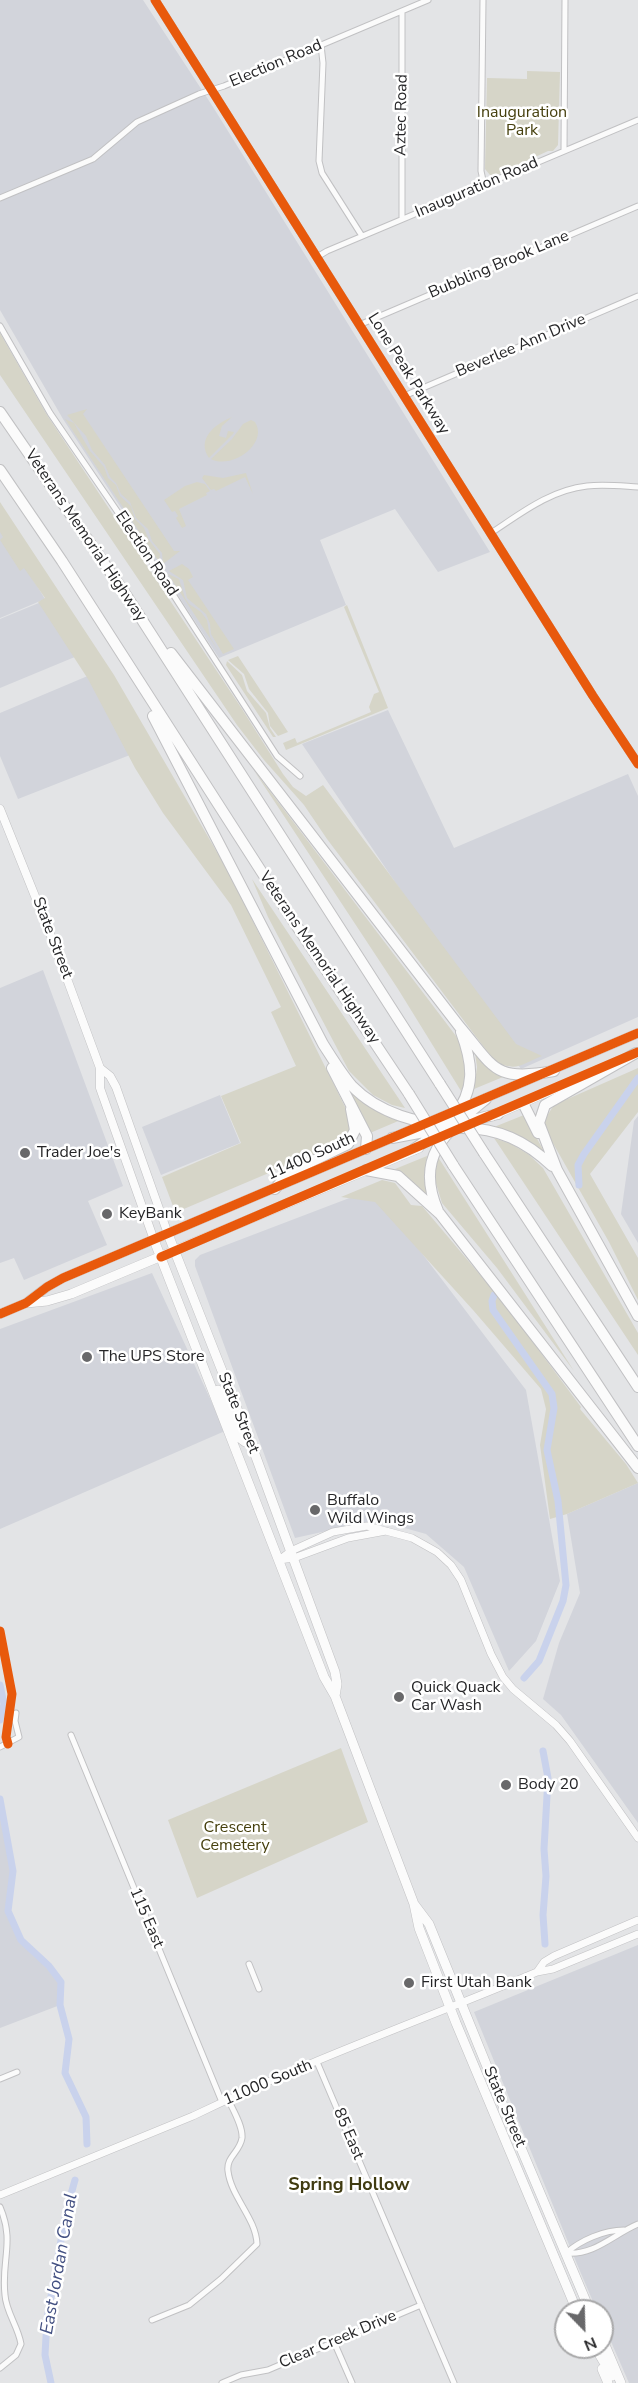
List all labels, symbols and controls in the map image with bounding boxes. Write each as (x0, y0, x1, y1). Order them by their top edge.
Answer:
street label: Election Road (227, 36, 325, 92)
street label: Aztec Road (392, 74, 412, 156)
park label: Inauguration Park (477, 103, 567, 141)
street label: Inauguration Road (413, 153, 541, 223)
street label: Bubbling Brook Lane (426, 227, 572, 303)
street label: Lone Peak Parkway (363, 310, 453, 438)
street label: Beverlee Ann Drive (453, 310, 589, 382)
street label: Veterans Memorial Highway (20, 446, 150, 626)
street label: Election Road (110, 508, 182, 600)
street label: Veterans Memorial Highway (254, 868, 384, 1048)
street label: State Street (28, 895, 76, 981)
street label: 11400 South (264, 1129, 358, 1185)
place label: Trader Joe's (37, 1143, 121, 1163)
marker: Trader Joe's (18, 1146, 32, 1160)
place label: KeyBank (119, 1204, 182, 1224)
marker: KeyBank (100, 1207, 114, 1221)
place label: The UPS Store (99, 1347, 204, 1367)
marker: The UPS Store (80, 1350, 94, 1364)
street label: State Street (213, 1370, 263, 1456)
place label: Buffalo Wild Wings (327, 1491, 414, 1529)
marker: Buffalo Wild Wings (308, 1503, 322, 1517)
place label: Quick Quack Car Wash (411, 1678, 501, 1716)
marker: Quick Quack Car Wash (392, 1690, 406, 1704)
place label: Body 20 (518, 1775, 579, 1795)
marker: Body 20 (499, 1778, 513, 1792)
park label: Crescent Cemetery (200, 1818, 270, 1856)
street label: 115 East (125, 1885, 167, 1951)
place label: First Utah Bank (421, 1973, 532, 1993)
marker: First Utah Bank (402, 1976, 416, 1990)
street label: 11000 South (221, 2056, 315, 2110)
street label: State Street (478, 2064, 530, 2150)
street label: 85 East (329, 2105, 367, 2163)
district label: Spring Hollow (288, 2175, 410, 2197)
water label: East Jordan Canal (37, 2192, 83, 2336)
north arrow (554, 2299, 614, 2359)
street label: Clear Creek Drive (276, 2307, 400, 2373)
text: N (580, 2331, 600, 2356)

